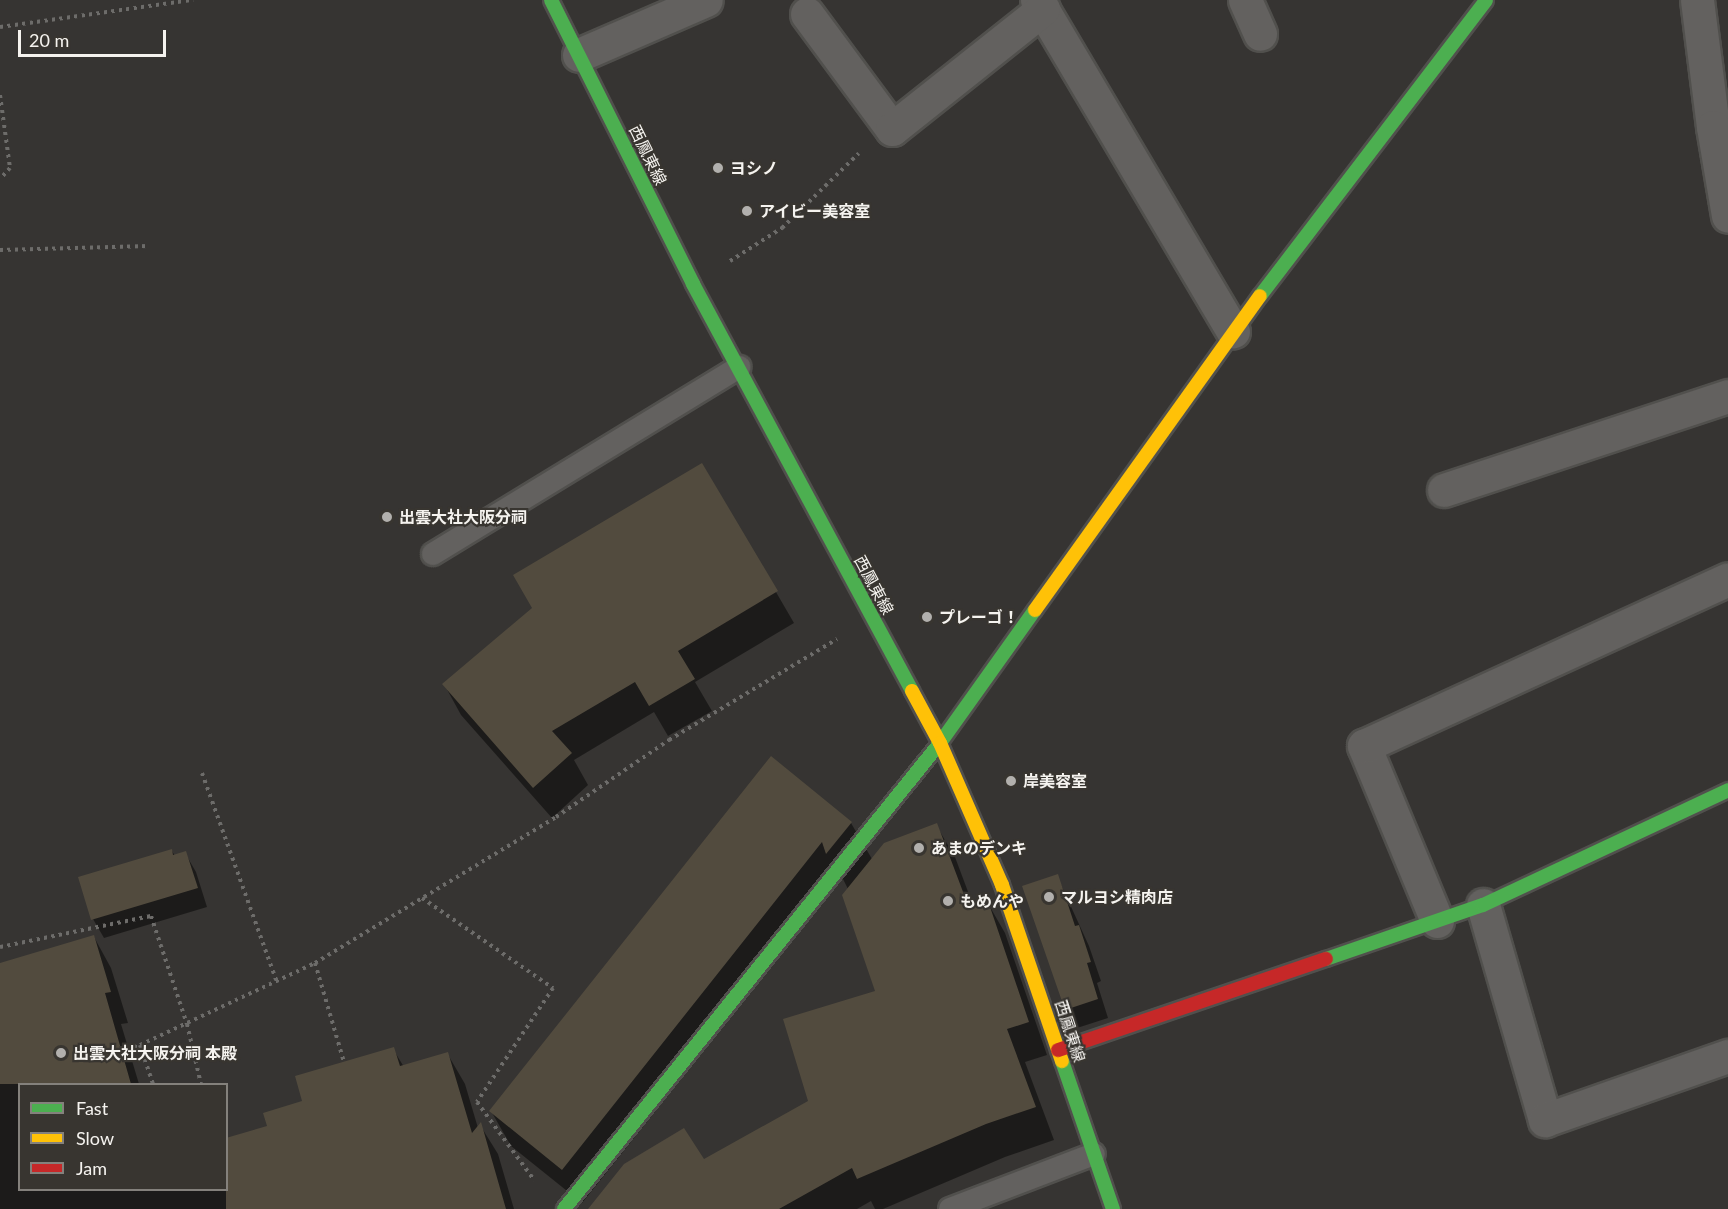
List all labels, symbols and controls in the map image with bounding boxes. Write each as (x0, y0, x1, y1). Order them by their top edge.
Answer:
scale bar (21, 18, 170, 56)
text: 20 m (29, 29, 69, 51)
street label: 西鳳東線 (625, 122, 671, 188)
place label: ヨシノ (730, 158, 778, 178)
marker: ヨシノ (711, 161, 725, 175)
place label: アイビー美容室 (759, 201, 871, 221)
marker: アイビー美容室 (740, 204, 754, 218)
place label: 出雲大社大阪分祠 (399, 507, 527, 527)
marker: 出雲大社大阪分祠 (380, 510, 394, 524)
street label: 西鳳東線 (851, 552, 897, 618)
place label: プレーゴ！ (939, 607, 1019, 627)
marker: プレーゴ！ (920, 610, 934, 624)
place label: 岸美容室 (1023, 771, 1087, 791)
marker: 岸美容室 (1004, 774, 1018, 788)
place label: あまのデンキ (931, 838, 1027, 858)
marker: あまのデンキ (912, 841, 926, 855)
place label: マルヨシ精肉店 (1061, 887, 1173, 907)
marker: マルヨシ精肉店 (1042, 890, 1056, 904)
place label: もめんや (960, 891, 1024, 911)
marker: もめんや (941, 894, 955, 908)
street label: 西鳳東線 (1051, 998, 1089, 1064)
place label: 出雲大社大阪分祠 本殿 (73, 1043, 237, 1063)
marker: 出雲大社大阪分祠 本殿 (54, 1046, 68, 1060)
legend (18, 1083, 228, 1191)
text: Fast (76, 1097, 108, 1119)
text: Slow (76, 1127, 114, 1149)
text: Jam (76, 1157, 107, 1179)

